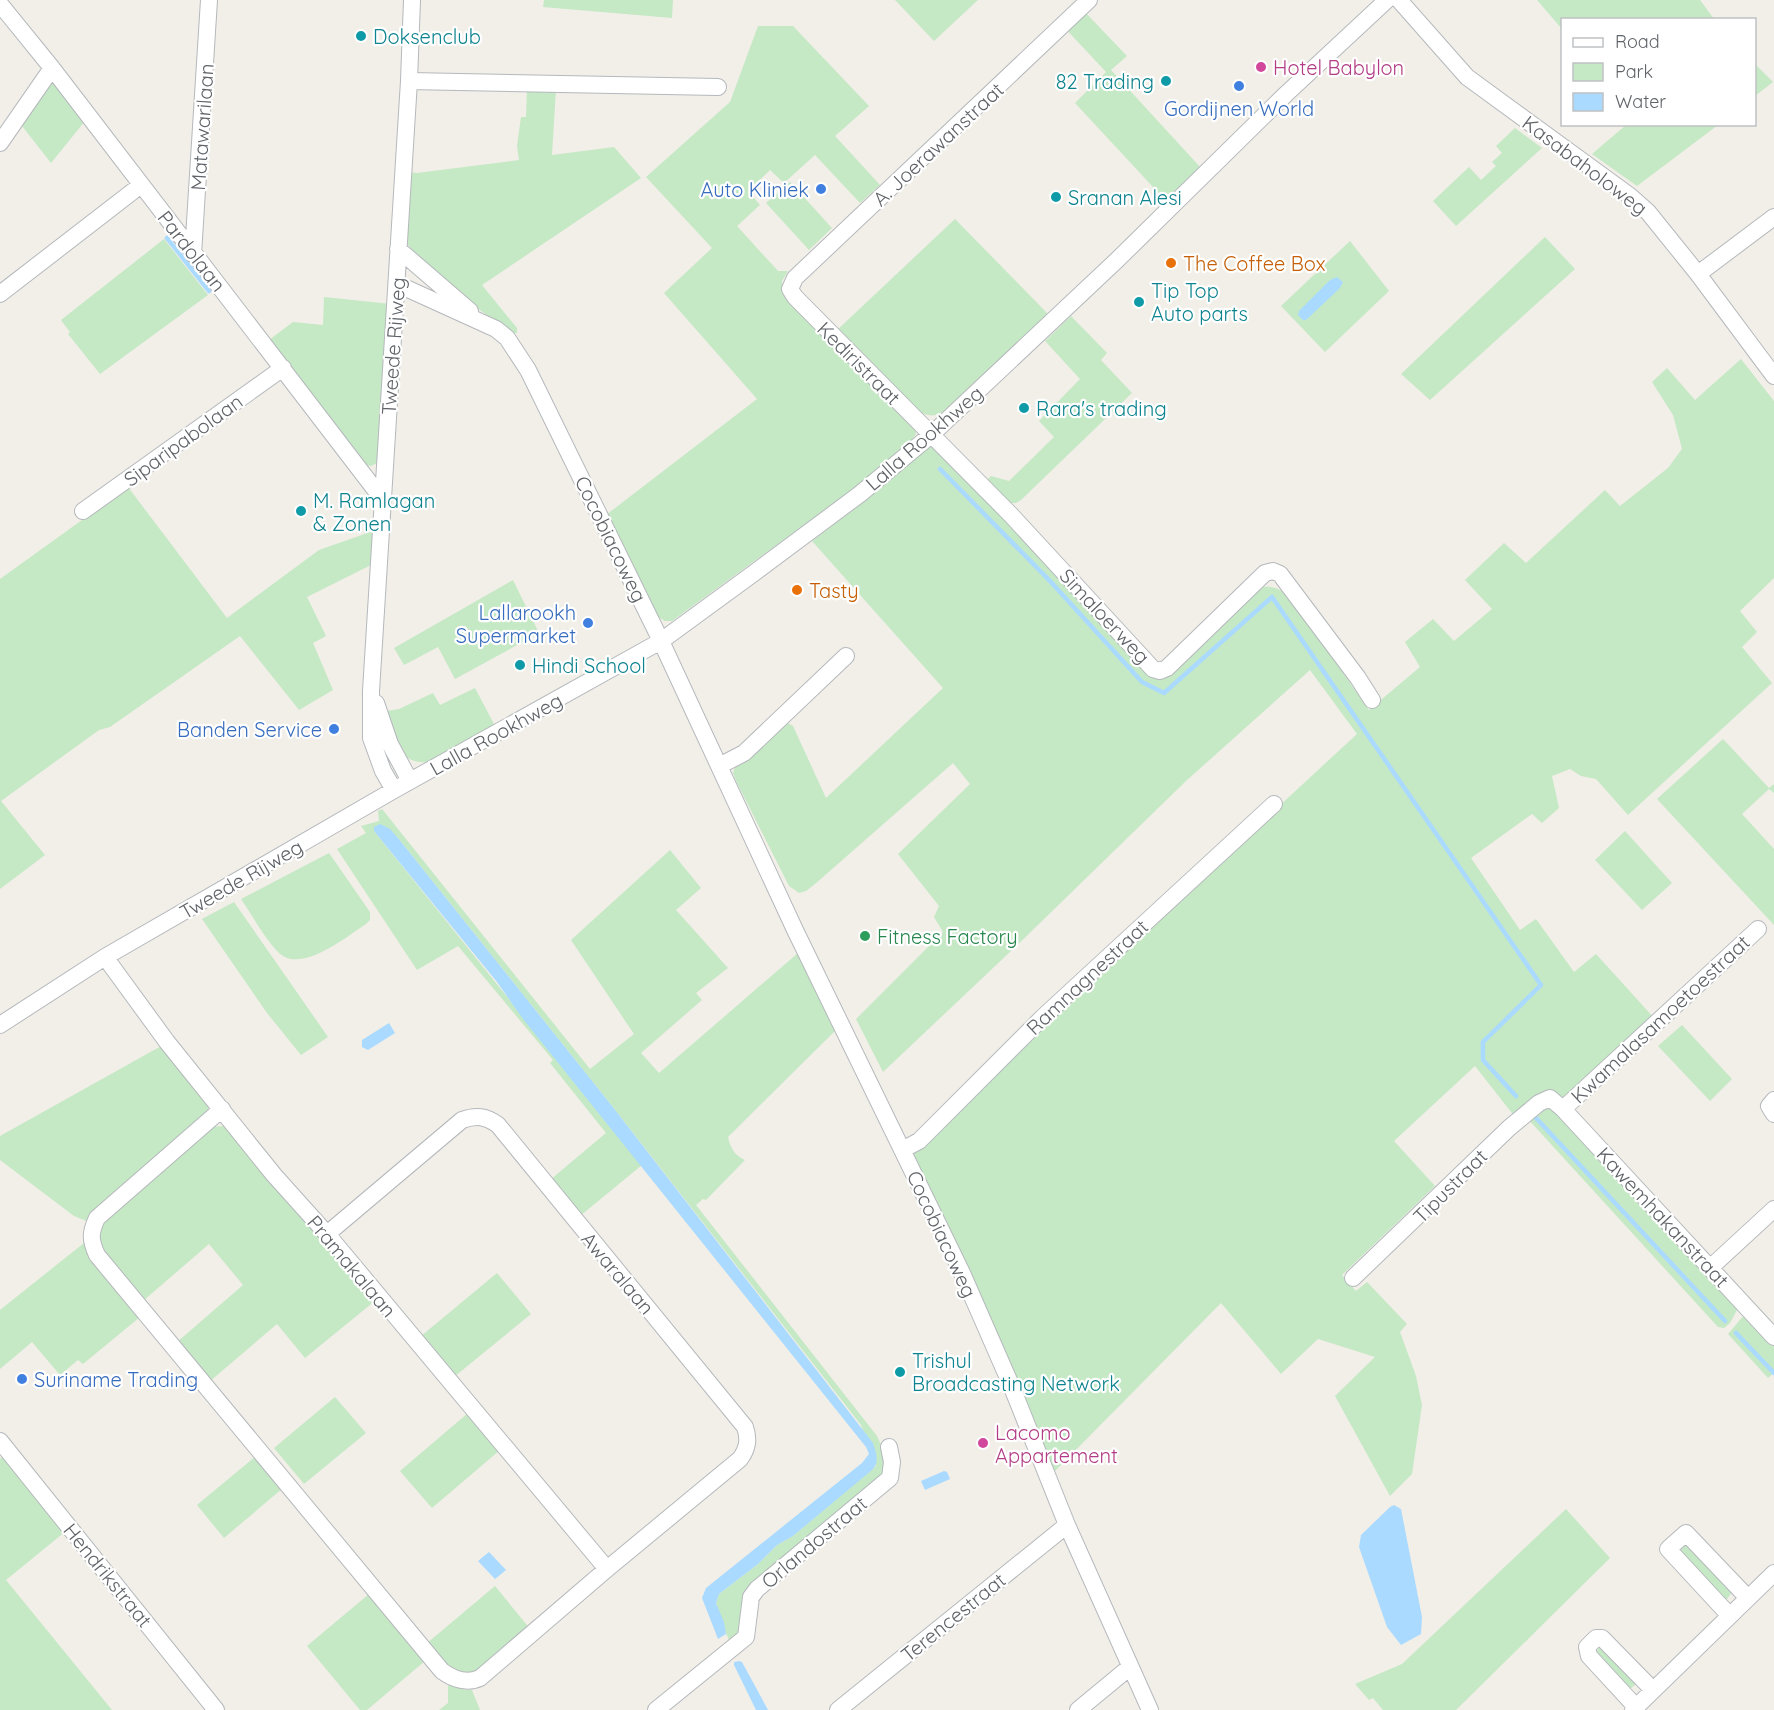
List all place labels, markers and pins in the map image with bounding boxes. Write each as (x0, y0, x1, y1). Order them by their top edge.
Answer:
place label: Doksenclub (373, 24, 481, 49)
marker: Doksenclub (354, 29, 368, 43)
place label: Hotel Babylon (1273, 55, 1404, 80)
marker: Hotel Babylon (1254, 60, 1268, 74)
place label: 82 Trading (1056, 69, 1154, 94)
marker: 82 Trading (1159, 74, 1173, 88)
marker: Gordijnen World (1232, 79, 1246, 93)
place label: Gordijnen World (1164, 96, 1314, 121)
place label: Auto Kliniek (700, 177, 809, 202)
marker: Auto Kliniek (814, 182, 828, 196)
place label: Sranan Alesi (1068, 185, 1182, 210)
marker: Sranan Alesi (1049, 190, 1063, 204)
place label: The Coffee Box (1183, 251, 1325, 276)
marker: The Coffee Box (1164, 256, 1178, 270)
place label: Tip Top Auto parts (1151, 278, 1248, 326)
marker: Tip Top Auto parts (1132, 295, 1146, 309)
place label: Rara's trading (1036, 396, 1167, 421)
marker: Rara's trading (1017, 401, 1031, 415)
place label: M. Ramlagan & Zonen (313, 488, 435, 536)
marker: M. Ramlagan & Zonen (294, 504, 308, 518)
place label: Tasty (809, 578, 859, 603)
marker: Tasty (790, 583, 804, 597)
place label: Lallarookh Supermarket (456, 600, 576, 648)
marker: Lallarookh Supermarket (581, 616, 595, 630)
place label: Hindi School (532, 653, 646, 678)
marker: Hindi School (513, 658, 527, 672)
place label: Banden Service (177, 717, 322, 742)
marker: Banden Service (327, 722, 341, 736)
place label: Fitness Factory (877, 924, 1018, 949)
marker: Fitness Factory (858, 929, 872, 943)
place label: Trishul Broadcasting Network (912, 1348, 1120, 1396)
marker: Trishul Broadcasting Network (893, 1365, 907, 1379)
place label: Suriname Trading (34, 1367, 198, 1392)
marker: Suriname Trading (15, 1372, 29, 1386)
place label: Lacomo Appartement (995, 1420, 1118, 1468)
marker: Lacomo Appartement (976, 1436, 990, 1450)

